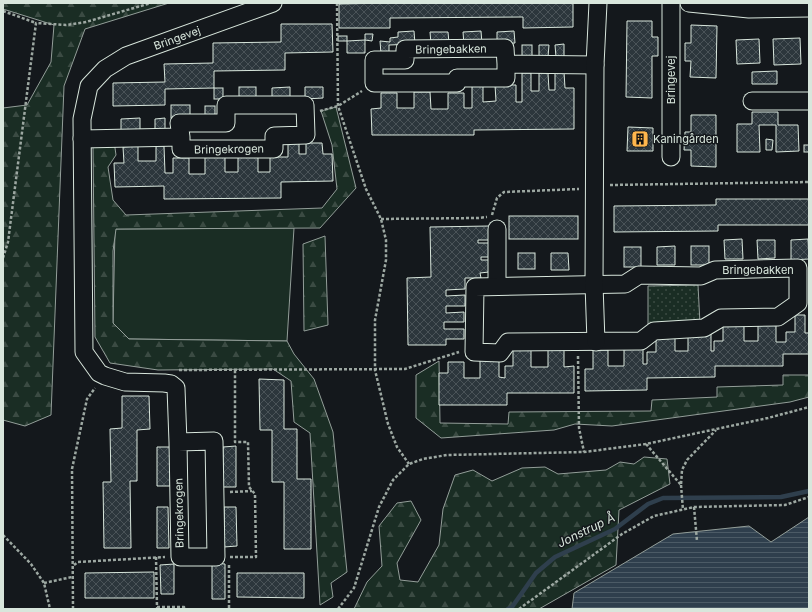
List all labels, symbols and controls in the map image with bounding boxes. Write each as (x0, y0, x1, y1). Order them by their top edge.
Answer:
street label: Bringevej (152, 23, 202, 53)
street label: Bringebakken (415, 41, 487, 57)
street label: Bringevej (664, 56, 678, 104)
building icon: Kaningården (630, 129, 650, 149)
place label: Kaningården (653, 132, 719, 146)
street label: Bringekrogen (194, 141, 264, 157)
street label: Bringebakken (722, 263, 794, 277)
street label: Bringekrogen (171, 478, 187, 548)
water label: Jonstrup Å (555, 510, 617, 550)

